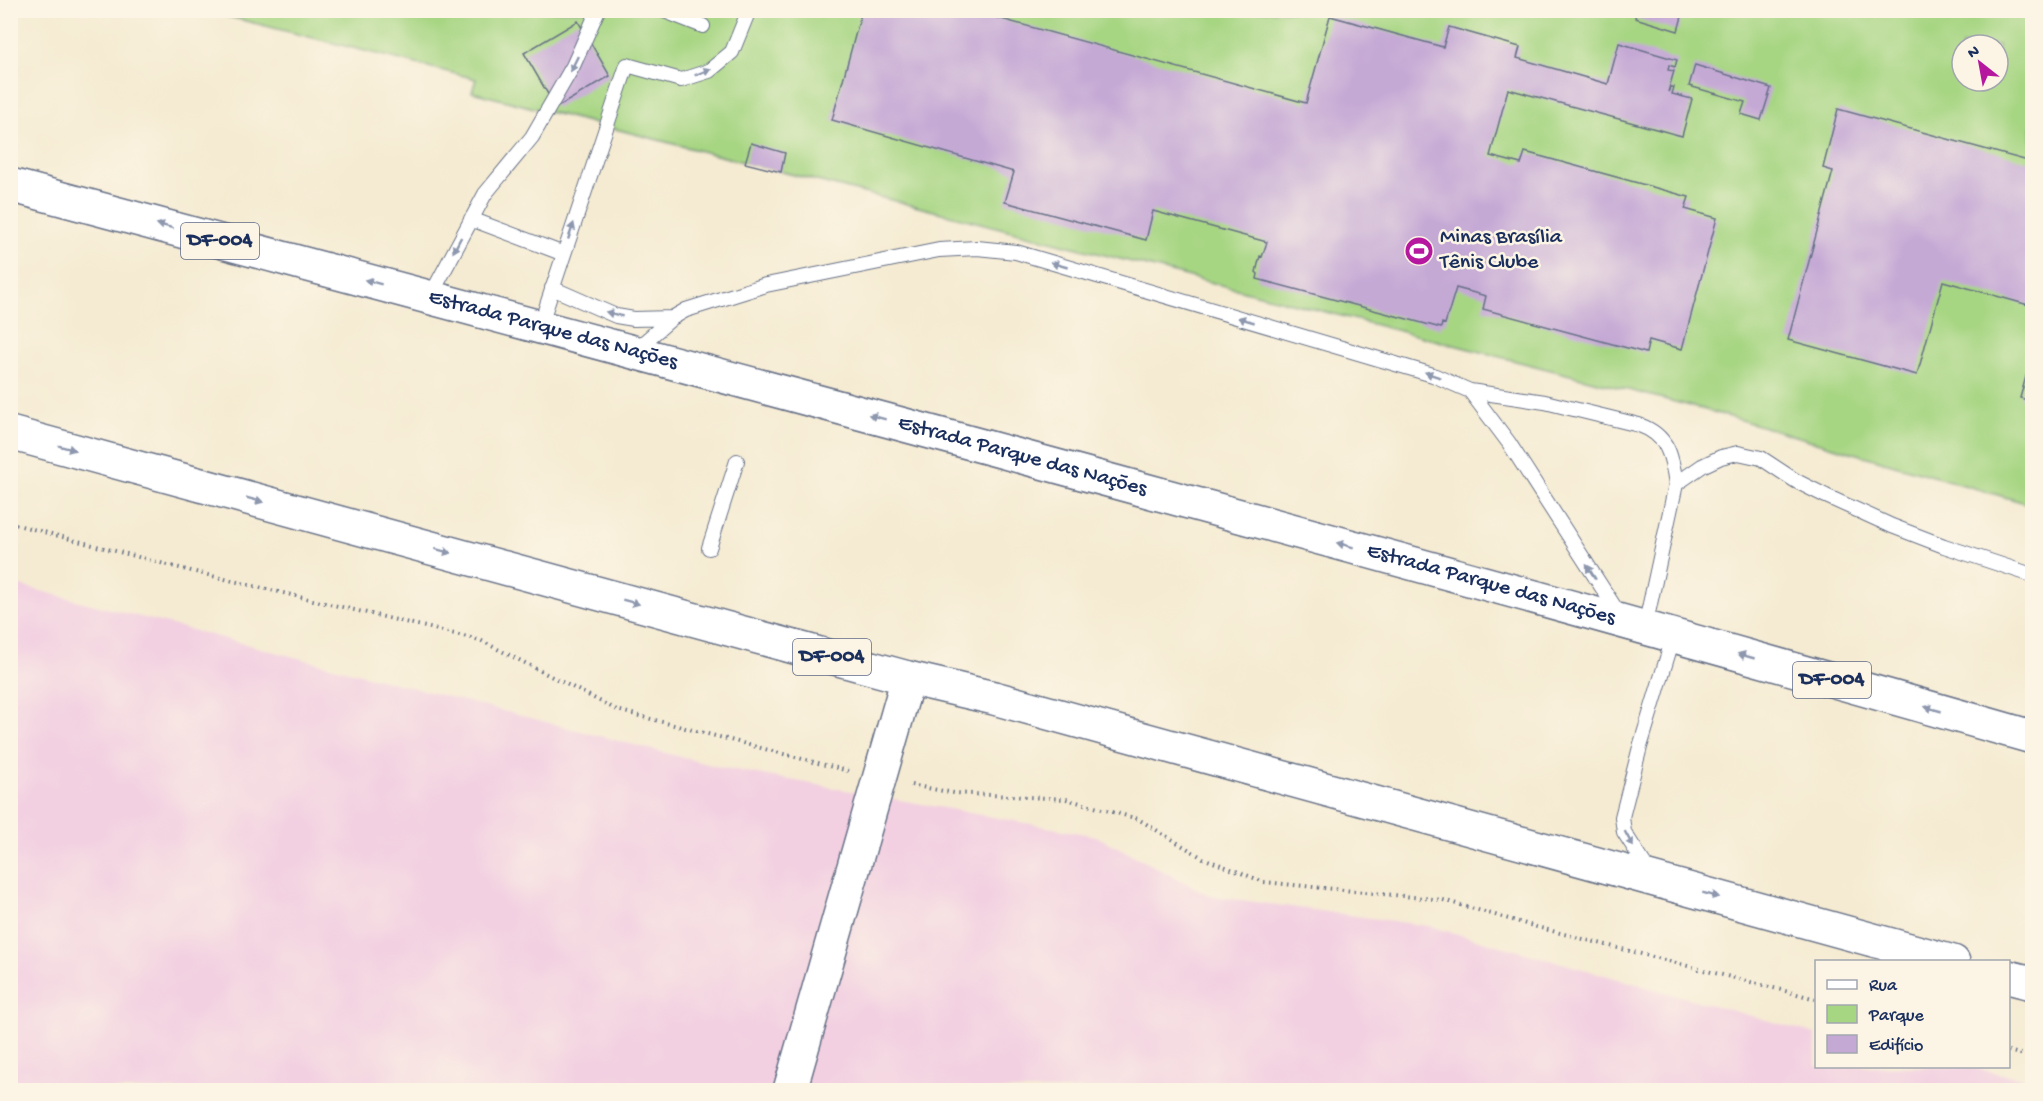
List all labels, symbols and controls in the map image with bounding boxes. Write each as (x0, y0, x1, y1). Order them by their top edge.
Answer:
north arrow (1950, 33, 2010, 93)
text: N (1965, 42, 1984, 64)
one-way arrow (569, 56, 579, 73)
one-way arrow (694, 67, 712, 76)
one-way arrow (155, 221, 173, 230)
one-way arrow (567, 222, 577, 240)
road number: DF-004 (181, 223, 259, 259)
place label: Minas Brasília Tênis Clube (1438, 225, 1563, 276)
sports icon: Minas Brasília Tênis Clube (1403, 235, 1435, 267)
one-way arrow (452, 237, 462, 254)
one-way arrow (1050, 260, 1068, 269)
one-way arrow (364, 277, 382, 286)
street label: Estrada Parque das Nações (425, 285, 681, 376)
one-way arrow (605, 309, 623, 319)
one-way arrow (1237, 315, 1255, 324)
one-way arrow (1424, 370, 1442, 380)
one-way arrow (868, 411, 887, 421)
street label: Estrada Parque das Nações (895, 411, 1150, 503)
one-way arrow (58, 444, 76, 454)
one-way arrow (246, 495, 264, 505)
street label: Estrada Parque das Nações (1364, 538, 1619, 632)
one-way arrow (1336, 539, 1355, 549)
one-way arrow (434, 547, 452, 556)
one-way arrow (1586, 564, 1597, 580)
one-way arrow (622, 598, 640, 607)
road number: DF-004 (793, 639, 871, 675)
one-way arrow (1737, 651, 1755, 660)
road number: DF-004 (1793, 662, 1871, 698)
one-way arrow (1924, 704, 1942, 713)
one-way arrow (1624, 831, 1634, 848)
one-way arrow (1702, 891, 1720, 900)
legend (1815, 960, 2010, 1068)
text: Rua (1869, 976, 1898, 997)
text: Parque (1868, 1006, 1925, 1027)
text: Edifício (1869, 1036, 1923, 1057)

